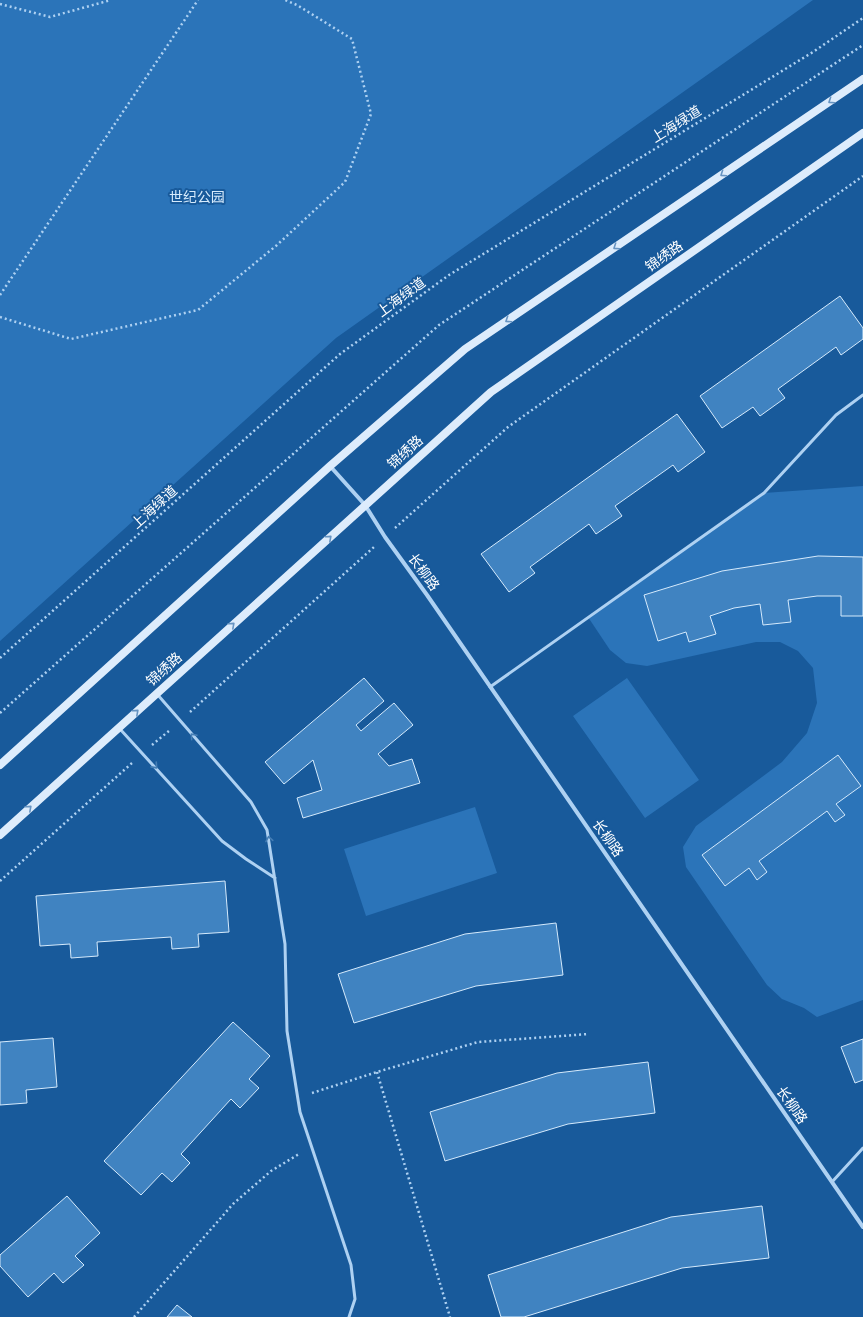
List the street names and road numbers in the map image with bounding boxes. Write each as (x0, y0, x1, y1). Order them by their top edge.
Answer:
street label: 上海绿道 (648, 102, 705, 146)
street label: 锦绣路 (642, 237, 686, 275)
street label: 上海绿道 (374, 274, 429, 321)
street label: 锦绣路 (384, 432, 427, 473)
street label: 上海绿道 (128, 482, 181, 532)
street label: 长柳路 (404, 550, 443, 594)
street label: 锦绣路 (143, 649, 186, 690)
street label: 长柳路 (589, 816, 627, 860)
street label: 长柳路 (773, 1083, 811, 1127)

